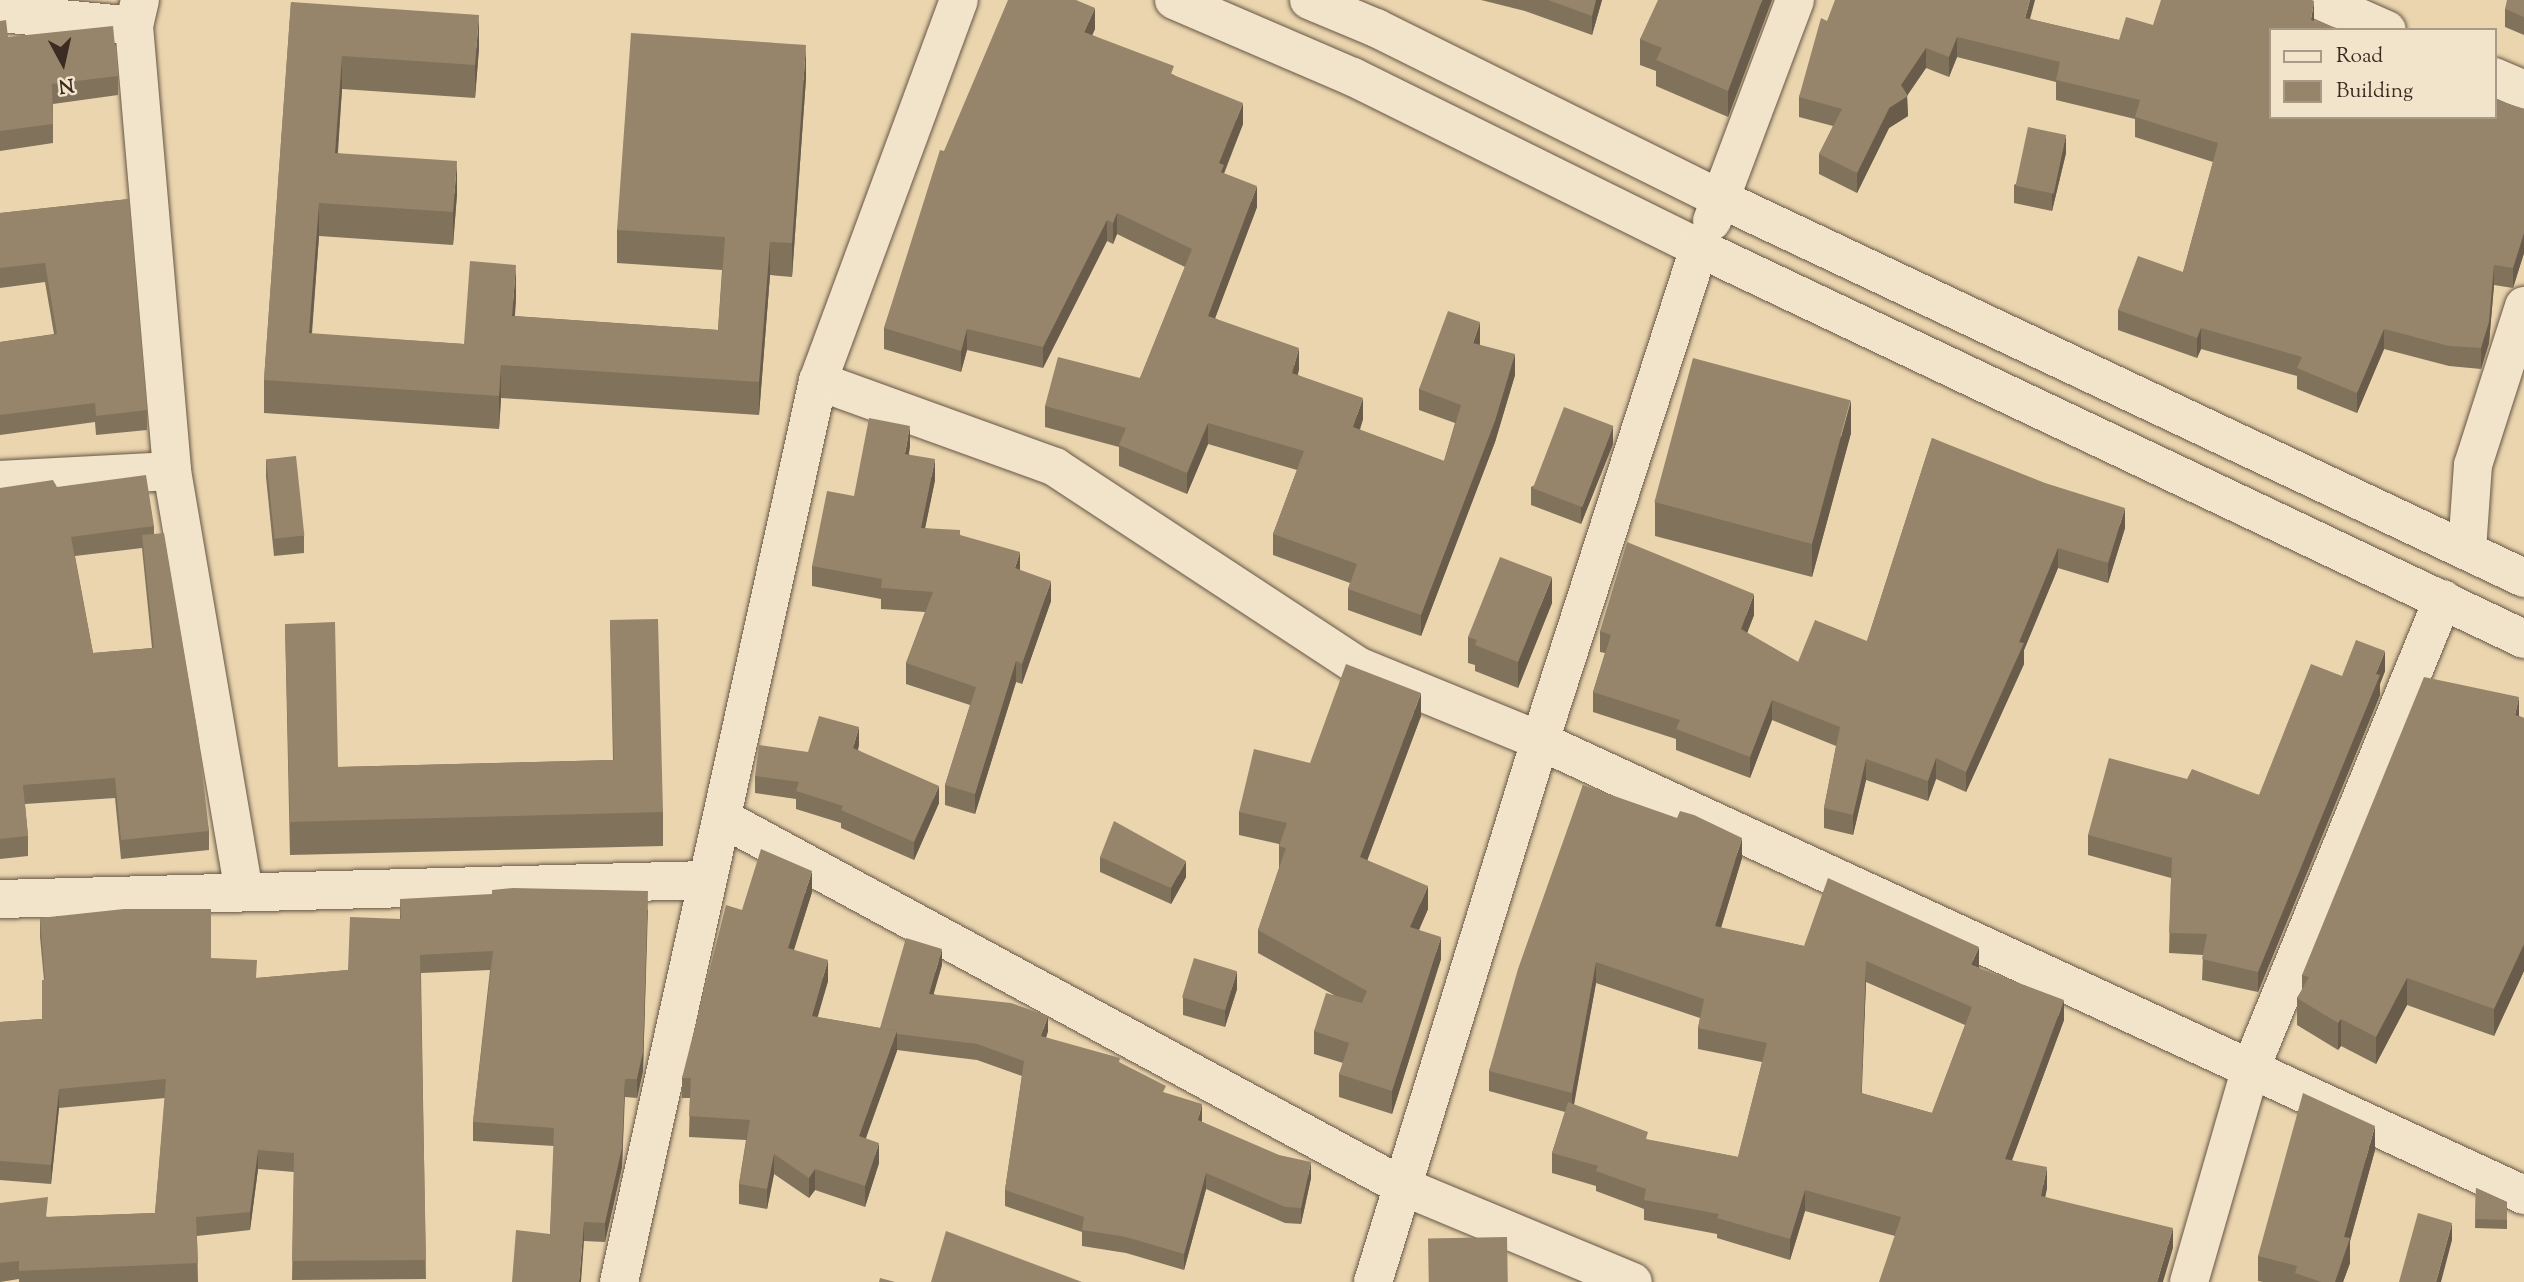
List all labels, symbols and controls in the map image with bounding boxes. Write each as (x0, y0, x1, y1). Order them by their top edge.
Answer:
north arrow (28, 28, 98, 98)
legend (2268, 28, 2496, 119)
text: Road (2336, 42, 2383, 72)
text: N (57, 70, 75, 99)
text: Building (2336, 77, 2413, 107)

